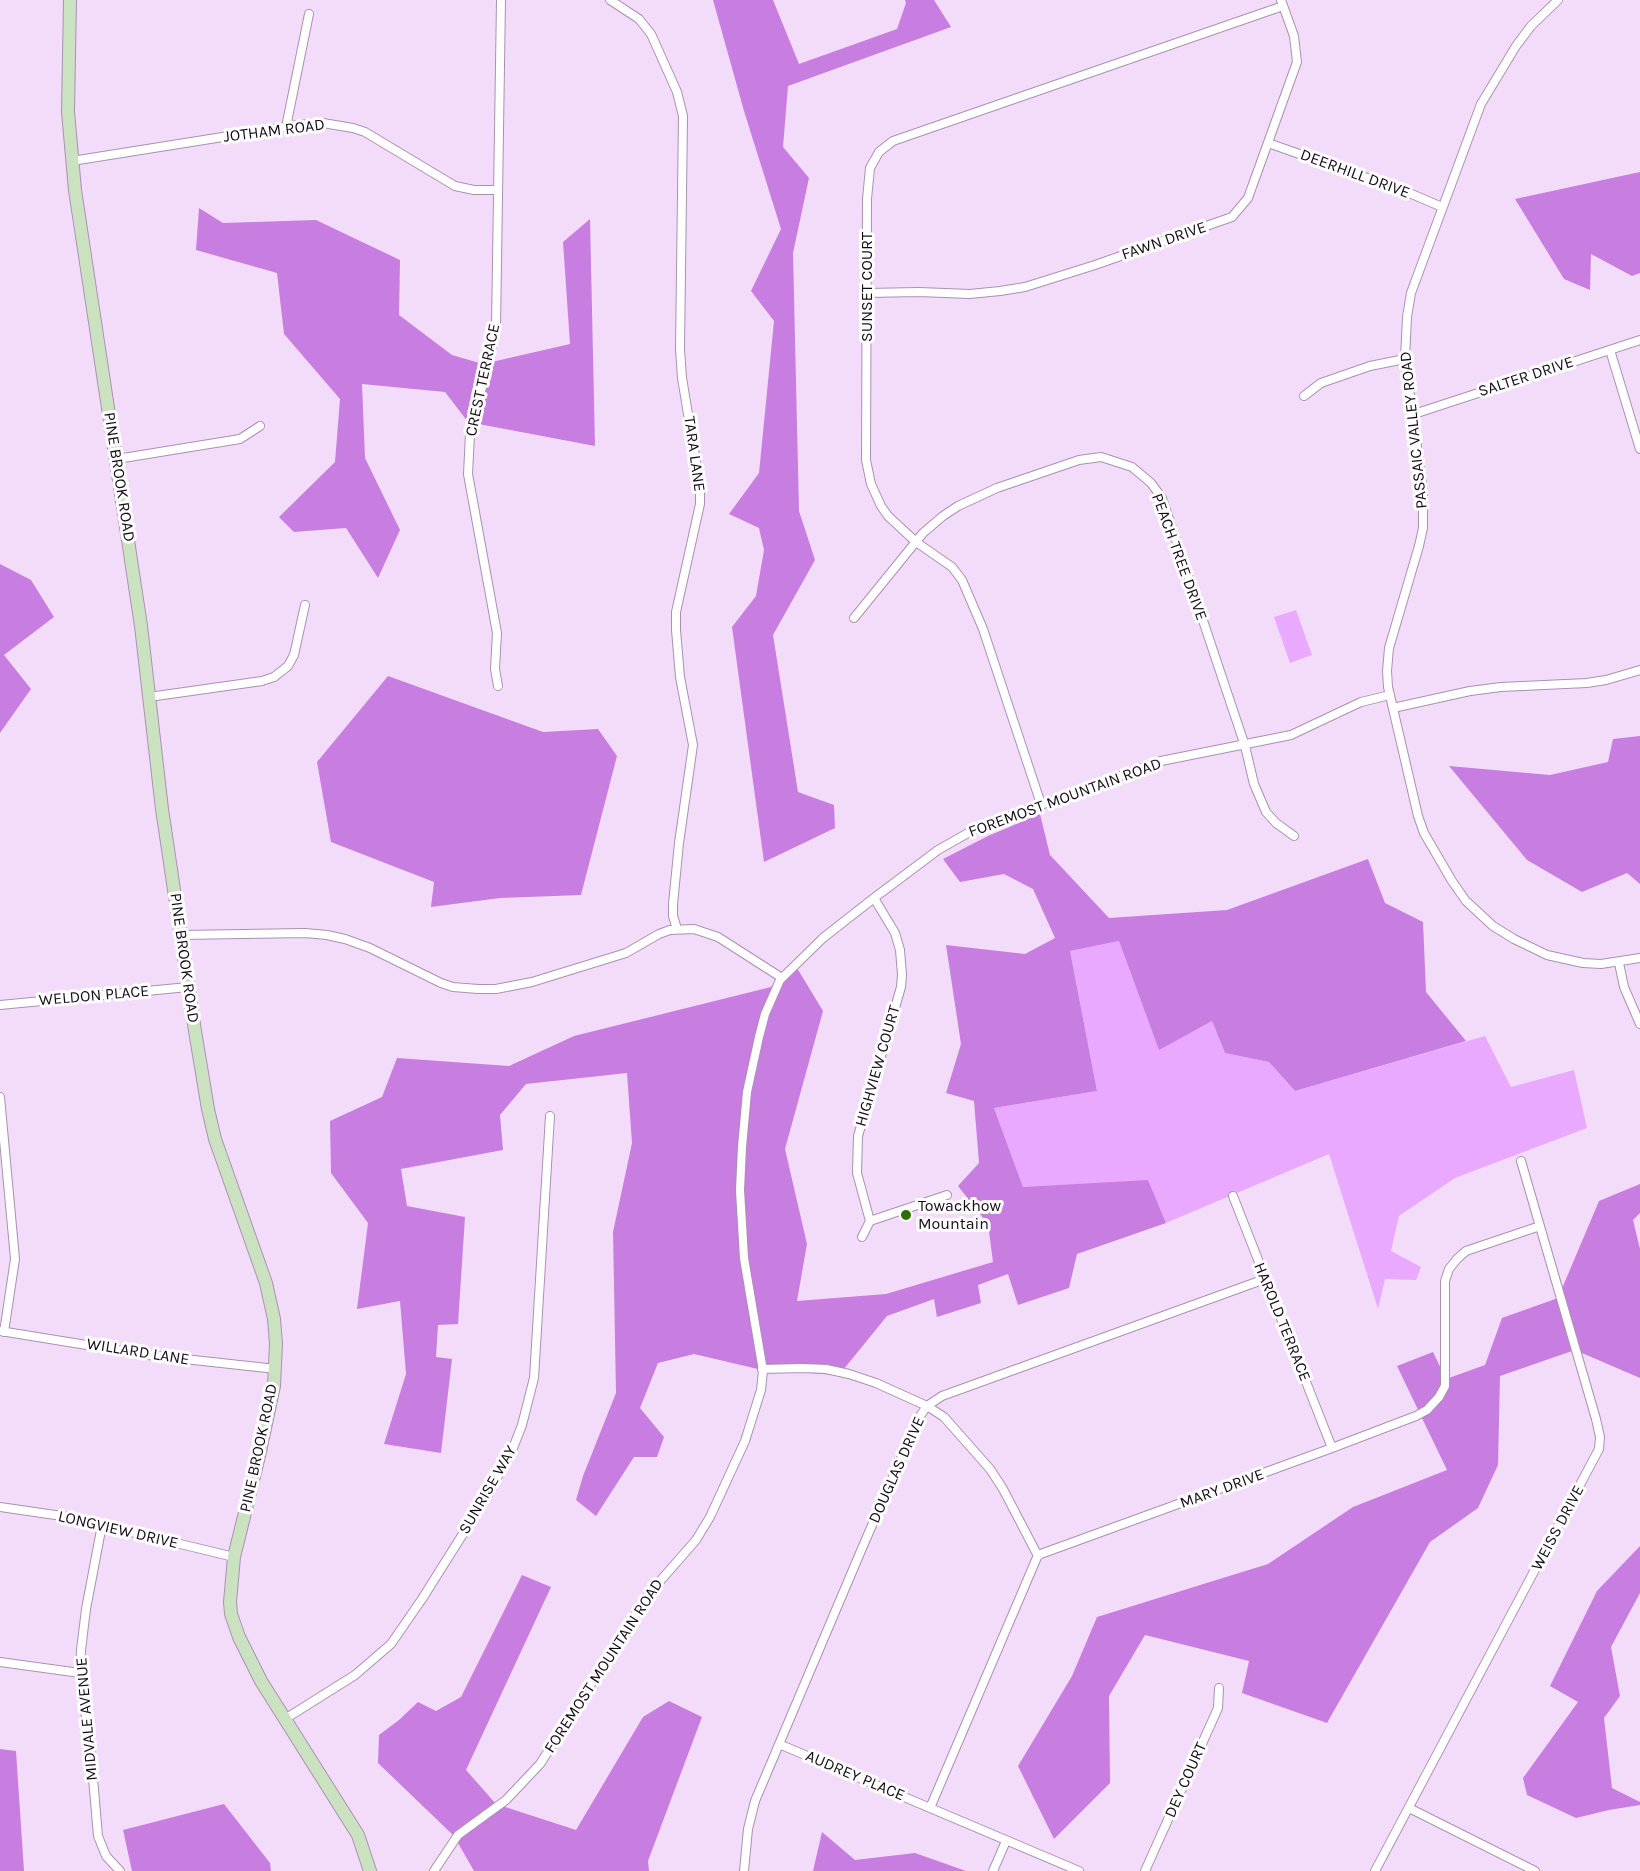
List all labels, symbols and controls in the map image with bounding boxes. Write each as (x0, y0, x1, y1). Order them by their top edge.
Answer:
street label: JOTHAM ROAD (222, 115, 326, 147)
street label: DEERHILL DRIVE (1298, 145, 1412, 203)
street label: FAWN DRIVE (1119, 218, 1209, 264)
street label: SUNSET COURT (857, 232, 877, 342)
street label: CREST TERRACE (462, 322, 504, 438)
street label: PASSAIC VALLEY ROAD (1396, 350, 1432, 510)
street label: SALTER DRIVE (1476, 353, 1576, 401)
street label: PINE BROOK ROAD (99, 411, 139, 543)
street label: TARA LANE (679, 415, 709, 493)
street label: PEACH TREE DRIVE (1147, 491, 1211, 623)
street label: FOREMOST MOUNTAIN ROAD (966, 754, 1164, 842)
street label: PINE BROOK ROAD (165, 892, 203, 1024)
street label: WELDON PLACE (38, 982, 150, 1010)
street label: HIGHVIEW COURT (852, 1003, 904, 1129)
place label: Towackhow Mountain (918, 1196, 1001, 1234)
marker: Towackhow Mountain (899, 1208, 913, 1222)
street label: HAROLD TERRACE (1249, 1260, 1315, 1384)
street label: WILLARD LANE (85, 1334, 191, 1370)
street label: PINE BROOK ROAD (236, 1382, 282, 1514)
street label: DOUGLAS DRIVE (865, 1414, 929, 1526)
street label: SUNRISE WAY (455, 1442, 521, 1538)
street label: MARY DRIVE (1177, 1465, 1267, 1513)
street label: WEISS DRIVE (1528, 1482, 1588, 1574)
street label: LONGVIEW DRIVE (56, 1507, 180, 1553)
street label: FOREMOST MOUNTAIN ROAD (540, 1575, 668, 1757)
street label: MIDVALE AVENUE (72, 1657, 102, 1781)
street label: DEY COURT (1161, 1739, 1211, 1821)
street label: AUDREY PLACE (803, 1746, 907, 1806)

